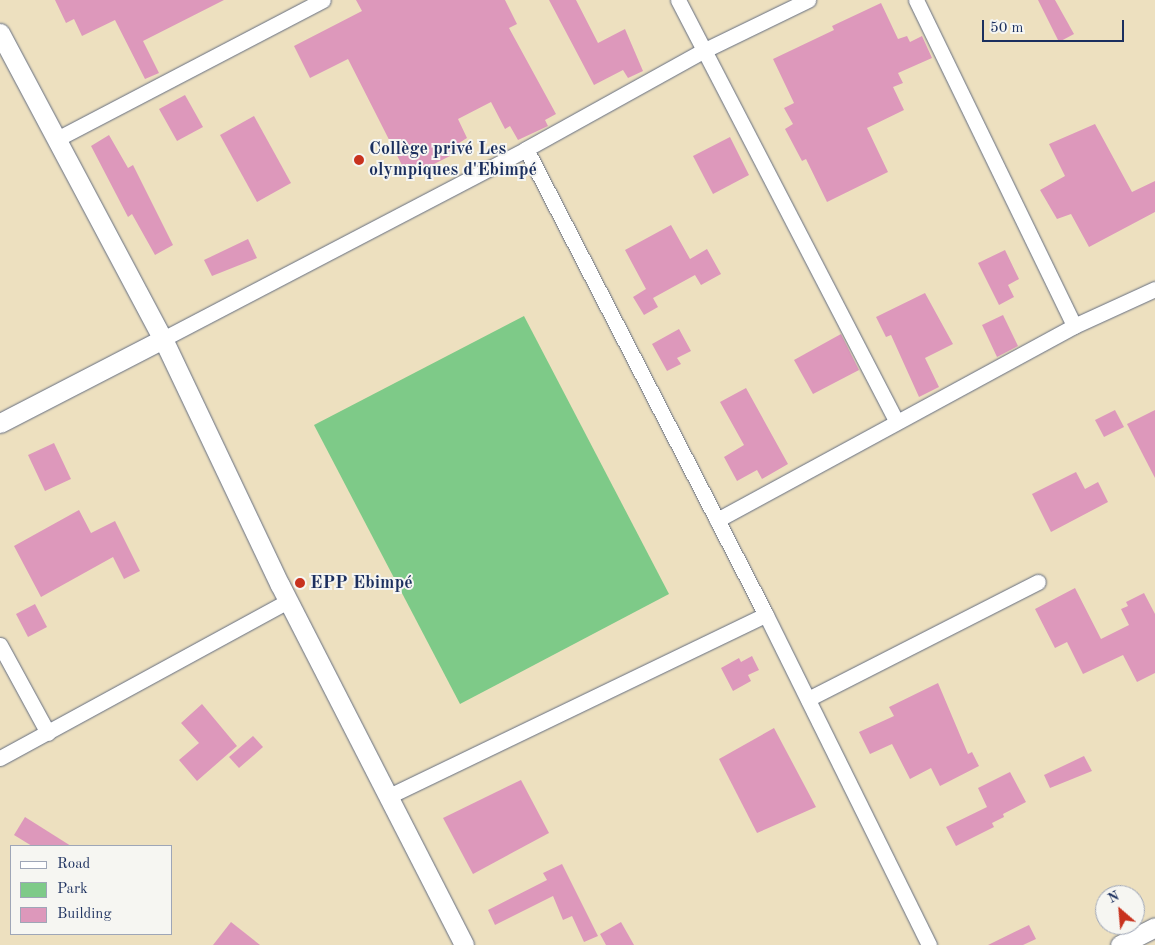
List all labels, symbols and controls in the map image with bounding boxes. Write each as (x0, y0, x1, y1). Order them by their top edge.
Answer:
scale bar (985, 10, 1128, 42)
text: 50 m (990, 21, 1024, 36)
place label: Collège privé Les olympiques d'Ebimpé (369, 139, 537, 182)
marker: Collège privé Les olympiques d'Ebimpé (353, 154, 365, 166)
place label: EPP Ebimpé (310, 572, 413, 594)
marker: EPP Ebimpé (294, 577, 306, 589)
legend (10, 845, 172, 935)
text: Road (57, 857, 90, 872)
text: Park (57, 882, 88, 897)
north arrow (1095, 885, 1145, 935)
text: N (1106, 889, 1122, 906)
text: Building (57, 907, 112, 922)

